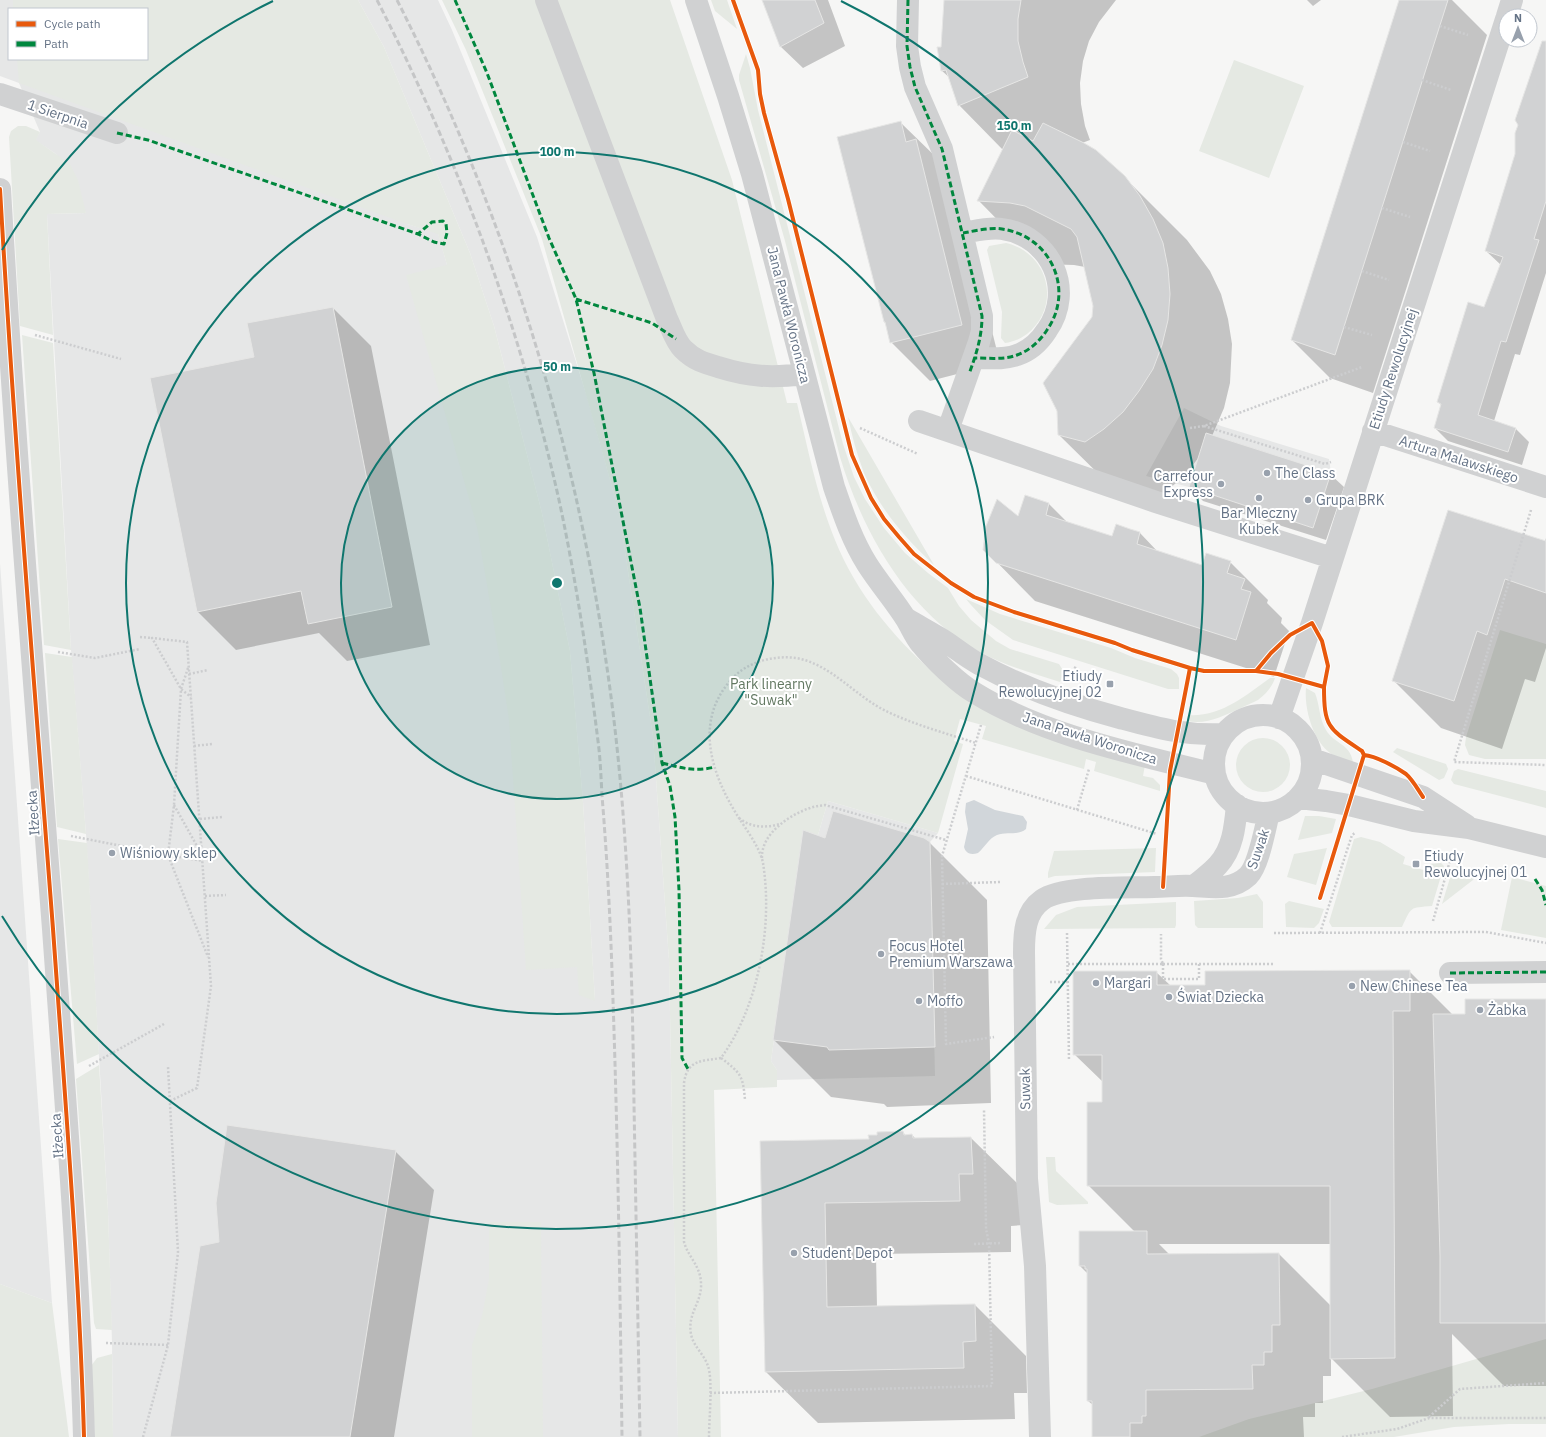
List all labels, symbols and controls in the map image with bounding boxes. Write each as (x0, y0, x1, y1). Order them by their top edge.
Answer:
legend (8, 8, 148, 60)
north arrow (1498, 8, 1538, 48)
text: N (1514, 11, 1522, 25)
text: Cycle path (44, 16, 101, 31)
text: Path (44, 36, 69, 51)
street label: 1 Sierpnia (25, 95, 91, 133)
text: 150 m (996, 118, 1032, 133)
text: 100 m (539, 144, 575, 159)
street label: Jana Pawła Woronicza (763, 245, 815, 386)
street label: Etiudy Rewolucyjnej (1365, 306, 1421, 432)
text: 50 m (543, 359, 571, 374)
street label: Artura Malawskiego (1397, 431, 1521, 487)
place label: The Class (1275, 464, 1336, 482)
place label: Carrefour Express (1154, 467, 1213, 501)
marker: The Class (1262, 468, 1272, 478)
marker: Carrefour Express (1216, 479, 1226, 489)
place label: Grupa BRK (1316, 491, 1385, 509)
marker: Bar Mleczny Kubek (1254, 493, 1264, 503)
marker: Grupa BRK (1303, 495, 1313, 505)
place label: Bar Mleczny Kubek (1221, 504, 1297, 538)
centre of rings (550, 576, 564, 590)
place label: Etiudy Rewolucyjnej 02 (999, 667, 1102, 701)
park label: Park linearny "Suwak" (730, 675, 812, 709)
marker: Etiudy Rewolucyjnej 02 (1105, 679, 1115, 689)
street label: Jana Pawła Woronicza (1021, 708, 1160, 768)
street label: Iłżecka (22, 789, 44, 836)
street label: Suwak (1243, 826, 1273, 872)
place label: Wiśniowy sklep (120, 844, 217, 862)
place label: Etiudy Rewolucyjnej 01 (1424, 847, 1527, 881)
marker: Wiśniowy sklep (107, 848, 117, 858)
marker: Etiudy Rewolucyjnej 01 (1411, 859, 1421, 869)
place label: Focus Hotel Premium Warszawa (889, 937, 1013, 971)
marker: Focus Hotel Premium Warszawa (876, 949, 886, 959)
place label: Margari (1104, 974, 1151, 992)
place label: New Chinese Tea (1360, 977, 1468, 995)
marker: Margari (1091, 978, 1101, 988)
marker: New Chinese Tea (1347, 981, 1357, 991)
place label: Świat Dziecka (1177, 987, 1265, 1006)
place label: Moffo (927, 992, 963, 1010)
marker: Świat Dziecka (1164, 992, 1174, 1002)
marker: Moffo (914, 996, 924, 1006)
place label: Żabka (1488, 1001, 1527, 1019)
marker: Żabka (1475, 1005, 1485, 1015)
street label: Suwak (1016, 1067, 1034, 1110)
street label: Iłżecka (46, 1112, 68, 1159)
place label: Student Depot (802, 1244, 893, 1262)
marker: Student Depot (789, 1248, 799, 1258)

